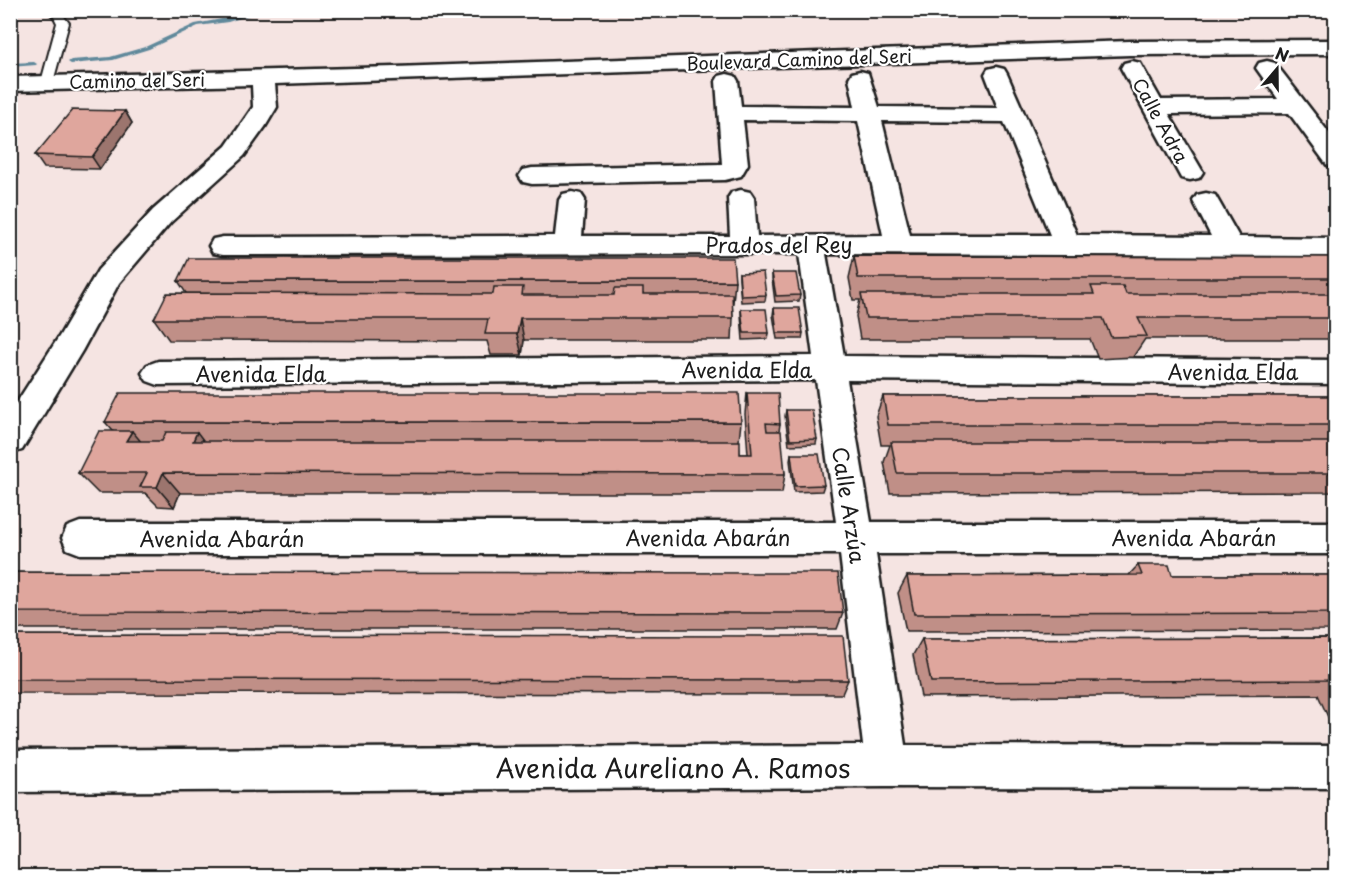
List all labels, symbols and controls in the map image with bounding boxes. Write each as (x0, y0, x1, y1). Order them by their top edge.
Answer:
north arrow (1247, 39, 1307, 99)
text: N (1272, 41, 1293, 67)
street label: Boulevard Camino del Seri (686, 42, 912, 76)
street label: Camino del Seri (69, 65, 205, 95)
street label: Calle Adra (1127, 73, 1196, 168)
street label: Prados del Rey (705, 228, 853, 260)
street label: Avenida Elda (682, 353, 813, 385)
street label: Avenida Elda (1168, 355, 1299, 387)
street label: Avenida Elda (196, 357, 327, 389)
street label: Calle Arzúa (825, 444, 875, 566)
street label: Avenida Abarán (626, 521, 790, 553)
street label: Avenida Abarán (1112, 521, 1276, 553)
street label: Avenida Abarán (140, 522, 304, 554)
street label: Avenida Aureliano A. Ramos (496, 748, 850, 787)

